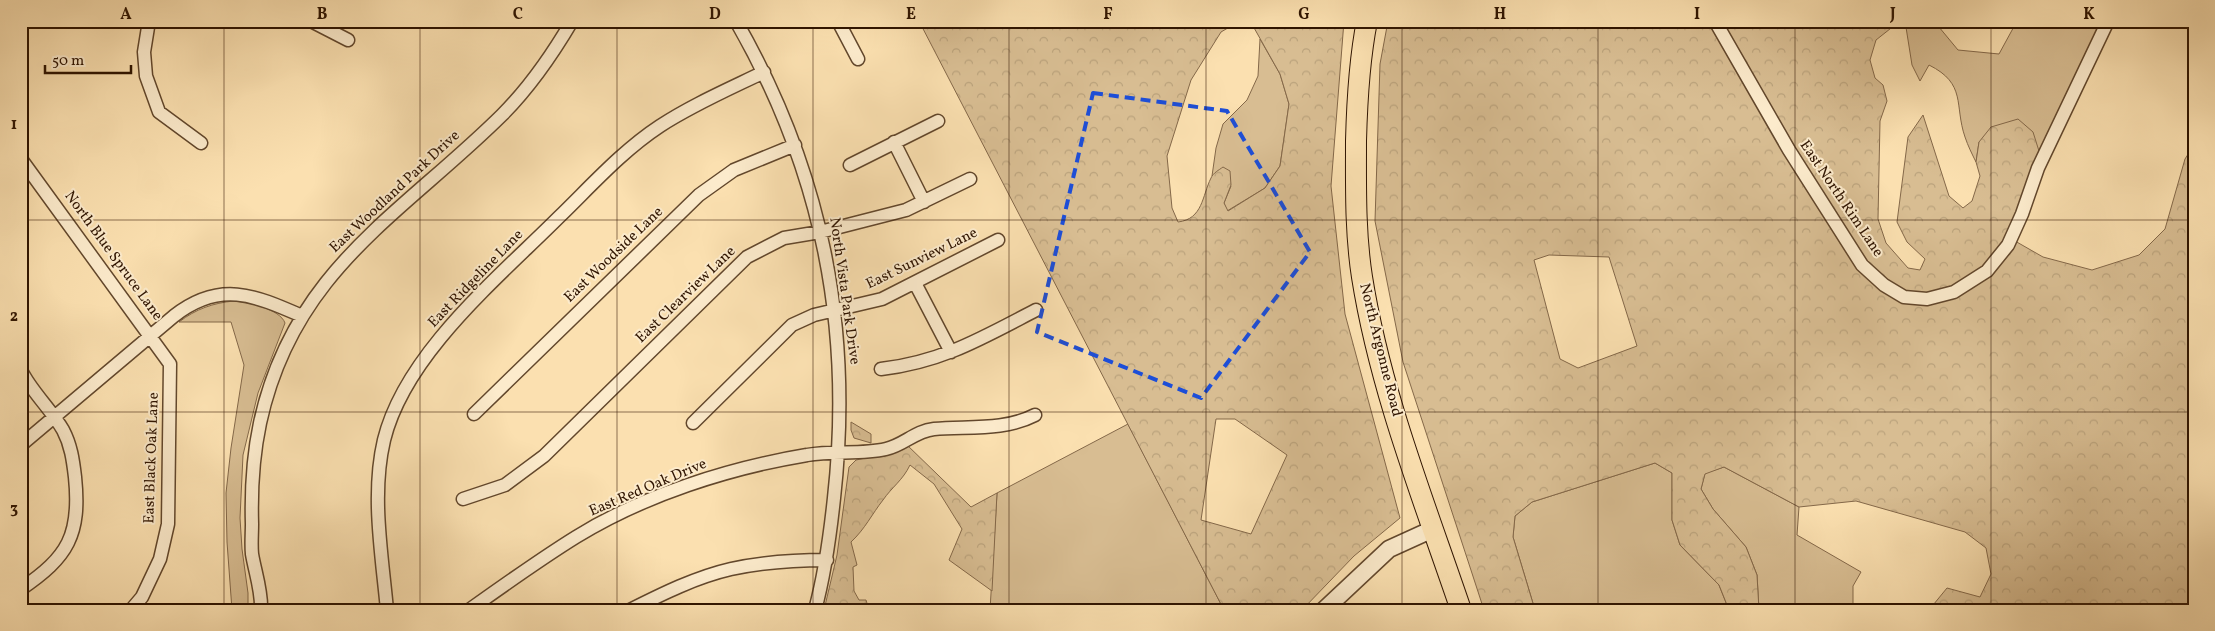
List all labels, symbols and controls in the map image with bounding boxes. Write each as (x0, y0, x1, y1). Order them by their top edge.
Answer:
text: A (120, 4, 132, 26)
text: B (317, 4, 328, 26)
text: C (513, 4, 523, 26)
text: D (709, 4, 721, 26)
text: E (906, 4, 916, 26)
text: F (1103, 4, 1113, 26)
text: G (1298, 4, 1310, 26)
text: H (1494, 4, 1506, 26)
text: I (1694, 4, 1700, 26)
text: J (1889, 4, 1896, 26)
text: K (2083, 4, 2095, 26)
scale bar (45, 42, 131, 74)
text: 50 m (52, 51, 84, 72)
text: 1 (11, 114, 17, 136)
street label: East Woodland Park Drive (325, 126, 465, 258)
street label: East North Rim Lane (1794, 136, 1888, 262)
street label: North Blue Spruce Lane (59, 187, 167, 325)
street label: East Woodside Lane (560, 202, 668, 308)
street label: North Vista Park Drive (823, 216, 865, 366)
street label: East Sunview Lane (863, 223, 981, 295)
street label: East Ridgeline Lane (424, 225, 528, 333)
street label: East Clearview Lane (631, 242, 741, 348)
street label: North Argonne Road (1353, 281, 1407, 419)
text: 2 (10, 306, 18, 328)
street label: East Black Oak Lane (139, 392, 165, 524)
street label: East Red Oak Drive (586, 454, 710, 522)
text: 3 (10, 498, 18, 520)

